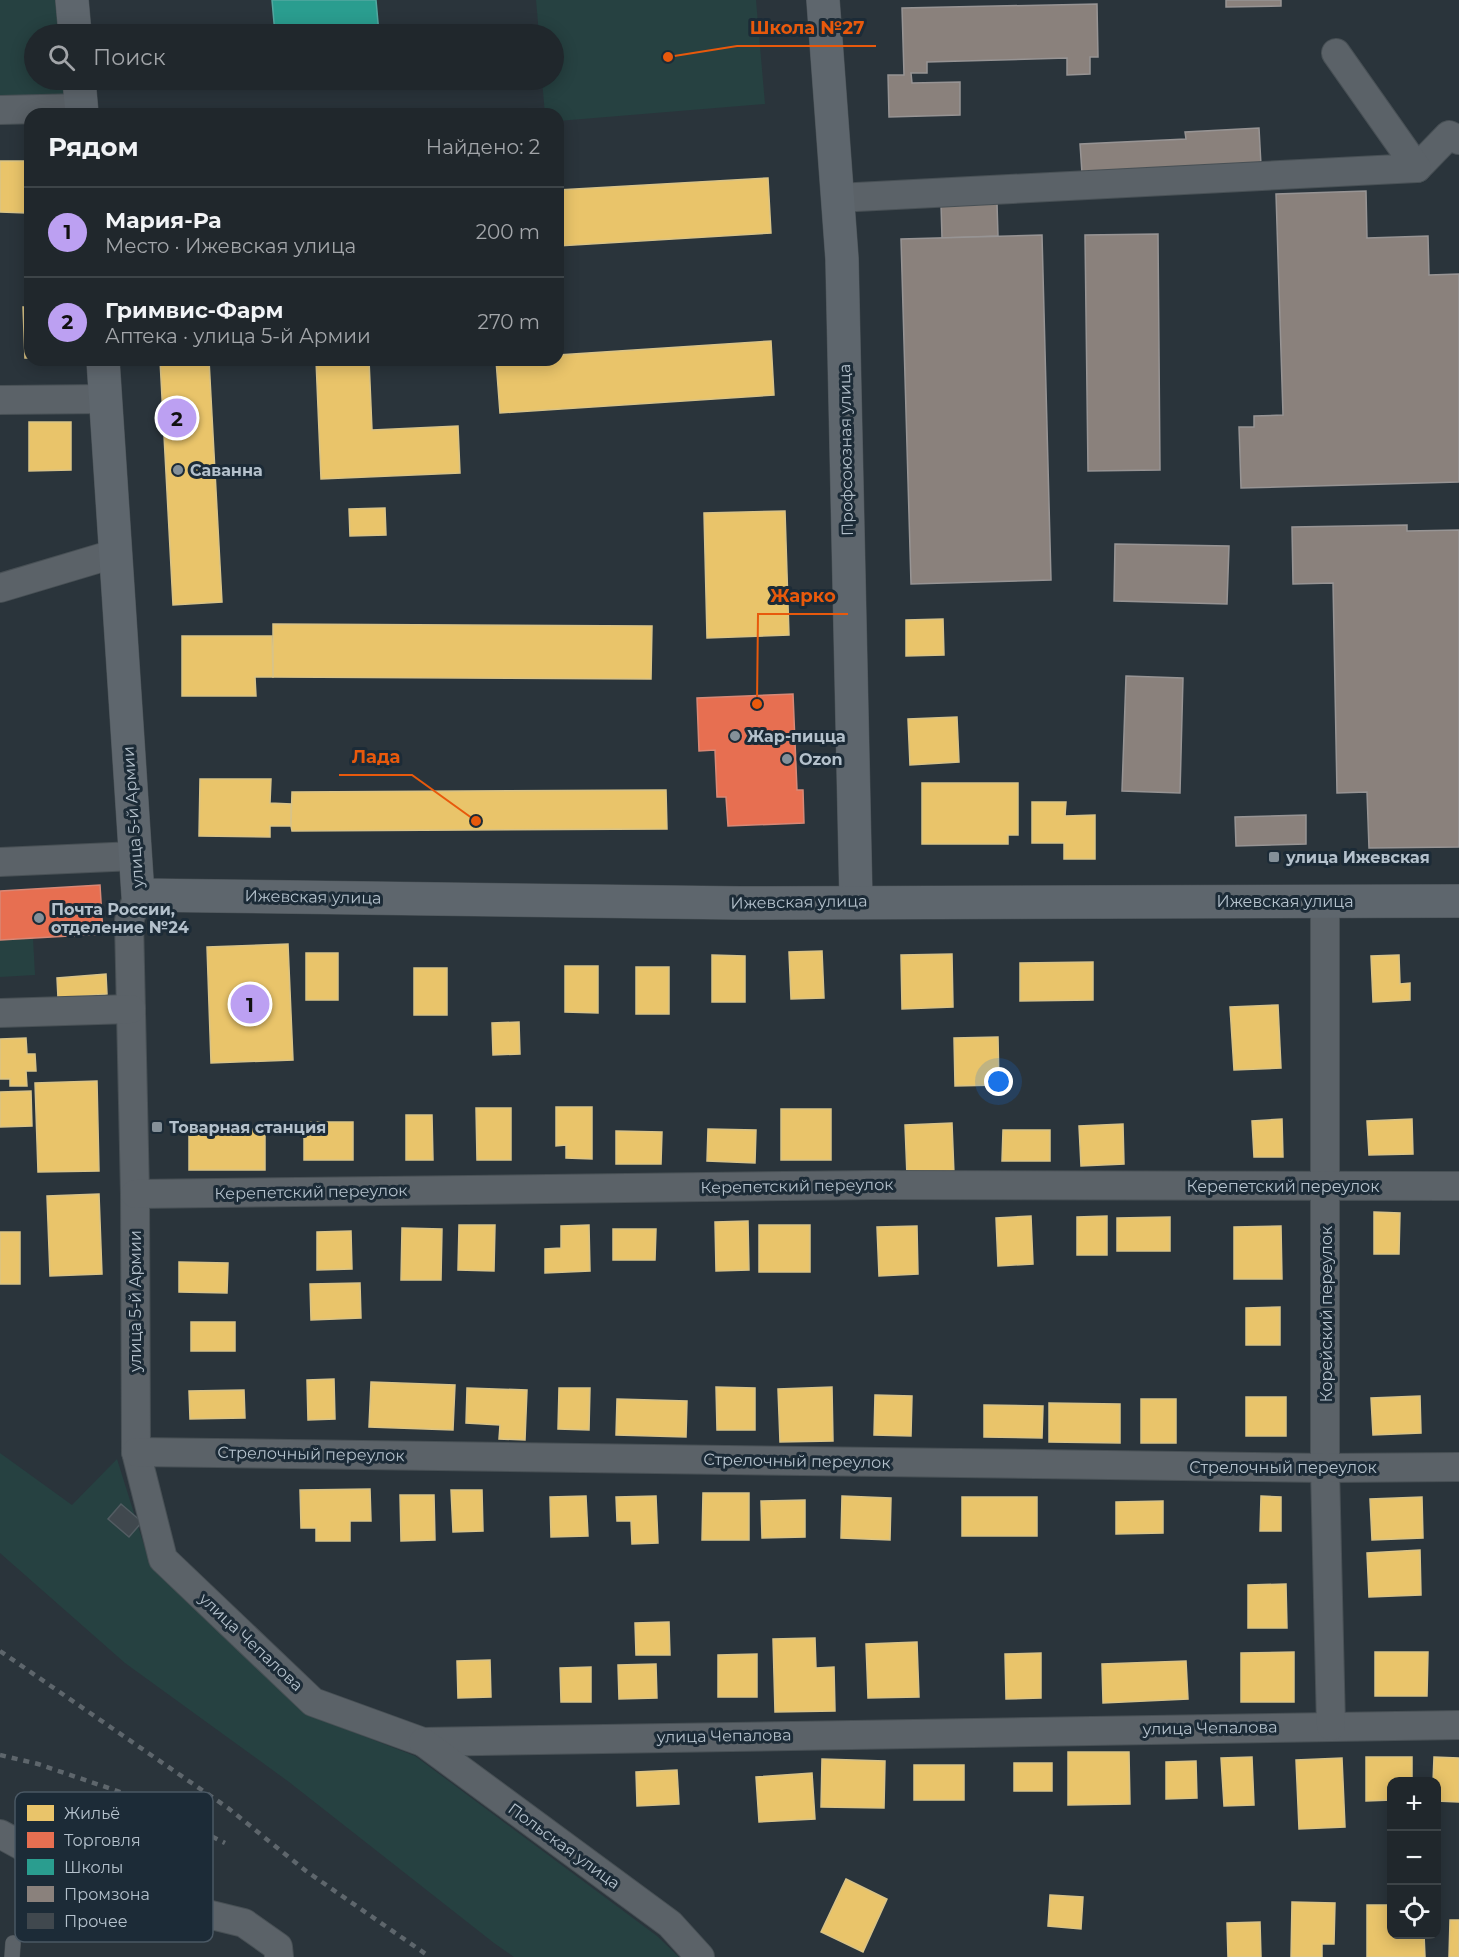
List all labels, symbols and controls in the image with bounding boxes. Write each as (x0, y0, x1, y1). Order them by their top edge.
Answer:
callout: Школа №27 (737, 10, 876, 46)
text: Школа №27 (750, 17, 864, 39)
search box (24, 24, 564, 90)
icon: search (45, 41, 78, 74)
text: Поиск (93, 44, 165, 71)
text: Рядом (48, 131, 139, 163)
text: Найдено: 2 (426, 135, 540, 159)
text: Мария-Ра (105, 207, 222, 234)
text: 1 (64, 220, 71, 244)
text: 200 m (476, 220, 540, 244)
text: Место · Ижевская улица (105, 234, 356, 258)
text: Гримвис-Фарм (105, 297, 283, 324)
text: 2 (62, 310, 73, 334)
text: 270 m (478, 310, 540, 334)
text: Аптека · улица 5-й Армии (105, 324, 371, 348)
street label: Профсоюзная улица (835, 364, 857, 536)
pin: 2 (158, 396, 196, 440)
place label: Саванна (190, 461, 263, 480)
marker: Саванна (171, 463, 185, 477)
callout: Жарко (758, 578, 848, 614)
text: Жарко (770, 585, 836, 607)
place label: Жар-пицца (747, 727, 846, 746)
marker: Жар-пицца (728, 729, 742, 743)
callout: Лада (339, 739, 412, 775)
street label: улица 5-й Армии (119, 745, 148, 890)
text: Лада (352, 746, 400, 768)
place label: Ozon (799, 750, 843, 769)
marker: Ozon (780, 752, 794, 766)
place label: улица Ижевская (1285, 848, 1430, 867)
marker: улица Ижевская (1267, 850, 1281, 864)
street label: Ижевская улица (244, 886, 382, 908)
street label: Ижевская улица (730, 891, 868, 913)
street label: Ижевская улица (1216, 892, 1354, 911)
place label: Почта России, отделение №24 (51, 900, 189, 937)
marker: Почта России, отделение №24 (32, 911, 46, 925)
pin: 1 (230, 982, 270, 1026)
your location (984, 1067, 1013, 1096)
place label: Товарная cтанция (169, 1118, 326, 1137)
marker: Товарная cтанция (150, 1120, 164, 1134)
street label: Керепетский переулок (700, 1175, 894, 1197)
street label: Керепетский переулок (1186, 1177, 1380, 1196)
street label: Керепетский переулок (214, 1181, 408, 1203)
street label: Корейский переулок (1317, 1225, 1336, 1402)
street label: улица 5-й Армии (126, 1230, 145, 1373)
street label: Стрелочный переулок (217, 1443, 406, 1465)
street label: Стрелочный переулок (703, 1450, 892, 1472)
street label: Стрелочный переулок (1189, 1458, 1377, 1477)
street label: улица Чепалова (194, 1588, 307, 1695)
street label: улица Чепалова (1141, 1717, 1278, 1739)
street label: улица Чепалова (655, 1725, 792, 1747)
map controls (1387, 1777, 1441, 1939)
button: + (1387, 1777, 1441, 1831)
legend (15, 1792, 213, 1942)
street label: Польская улица (504, 1799, 624, 1893)
text: Жильё (64, 1804, 120, 1823)
text: Торговля (64, 1831, 141, 1850)
button: − (1387, 1831, 1441, 1885)
text: Школы (64, 1858, 123, 1877)
text: Промзона (64, 1885, 150, 1904)
button: locate (1387, 1885, 1441, 1939)
text: Прочее (64, 1912, 128, 1931)

